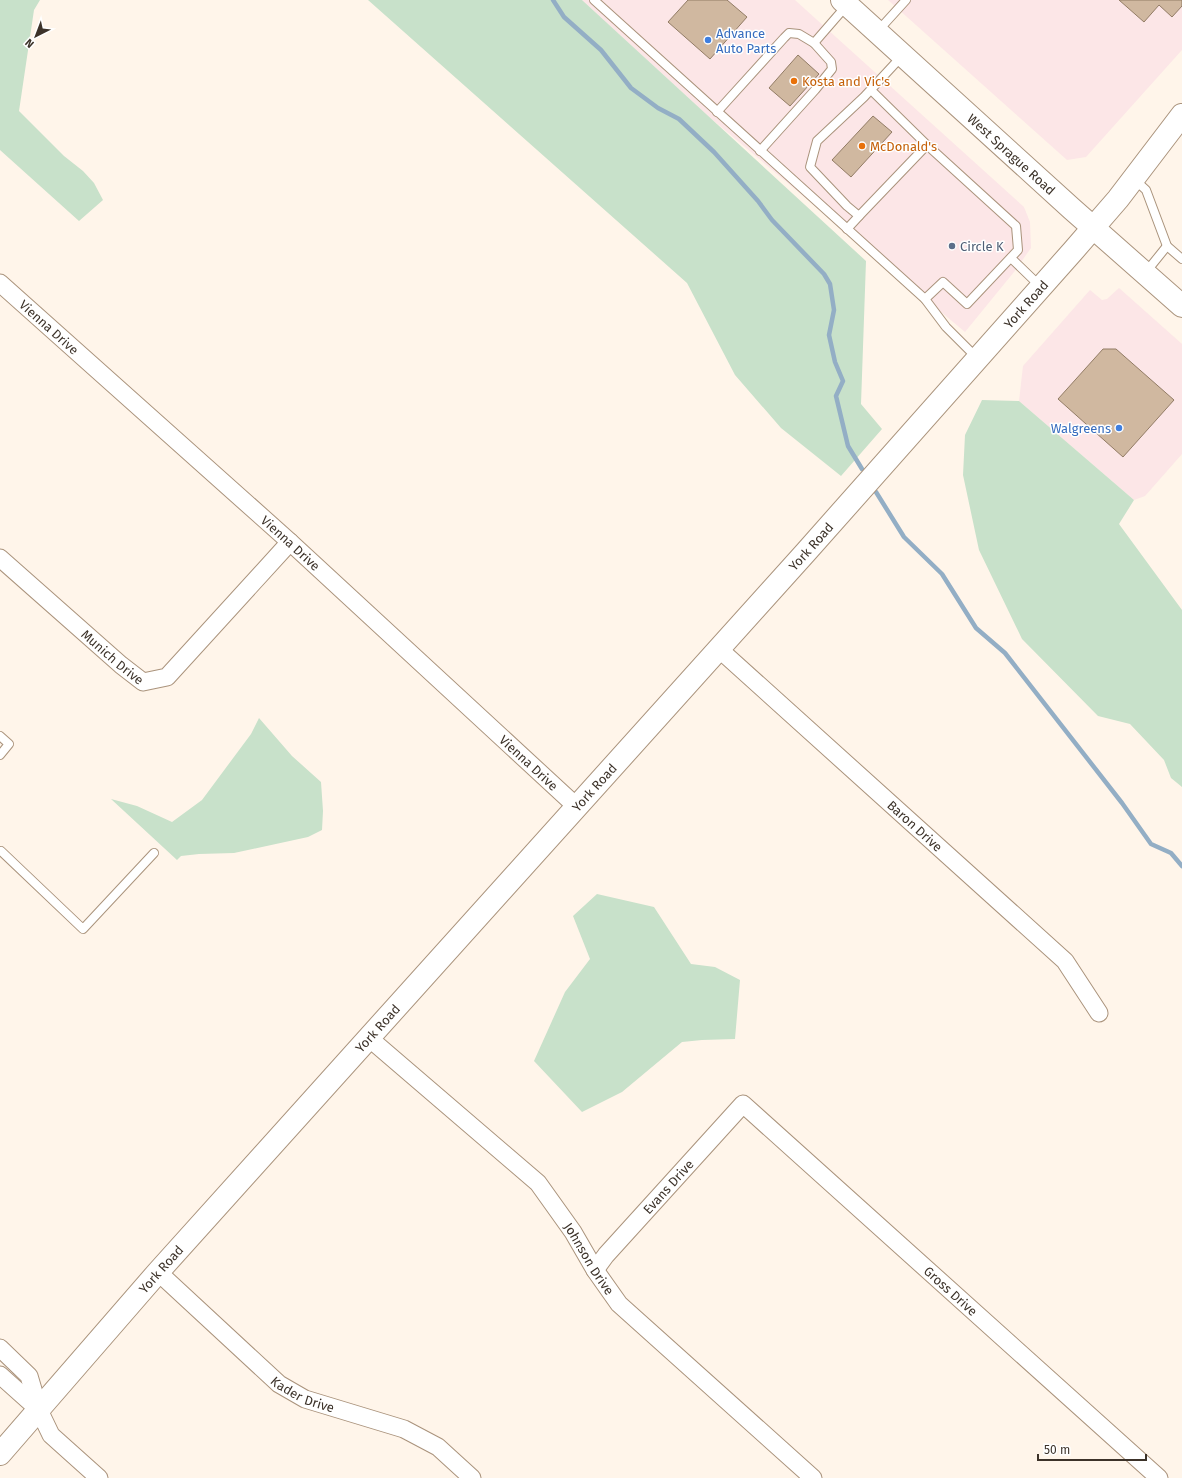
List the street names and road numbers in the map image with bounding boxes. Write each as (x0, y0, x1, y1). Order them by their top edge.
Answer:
street label: West Sprague Road (965, 110, 1058, 198)
street label: York Road (1001, 277, 1051, 331)
street label: Vienna Drive (17, 297, 82, 357)
street label: Vienna Drive (258, 512, 323, 574)
street label: York Road (786, 519, 836, 574)
street label: Munich Drive (79, 626, 147, 687)
street label: Vienna Drive (497, 732, 561, 793)
street label: York Road (569, 760, 620, 814)
street label: Baron Drive (884, 797, 946, 854)
street label: York Road (352, 1001, 403, 1055)
street label: Evans Drive (640, 1156, 696, 1217)
street label: Johnson Drive (561, 1220, 617, 1297)
street label: York Road (136, 1242, 186, 1296)
street label: Gross Drive (921, 1263, 981, 1319)
street label: Kader Drive (268, 1373, 336, 1415)

